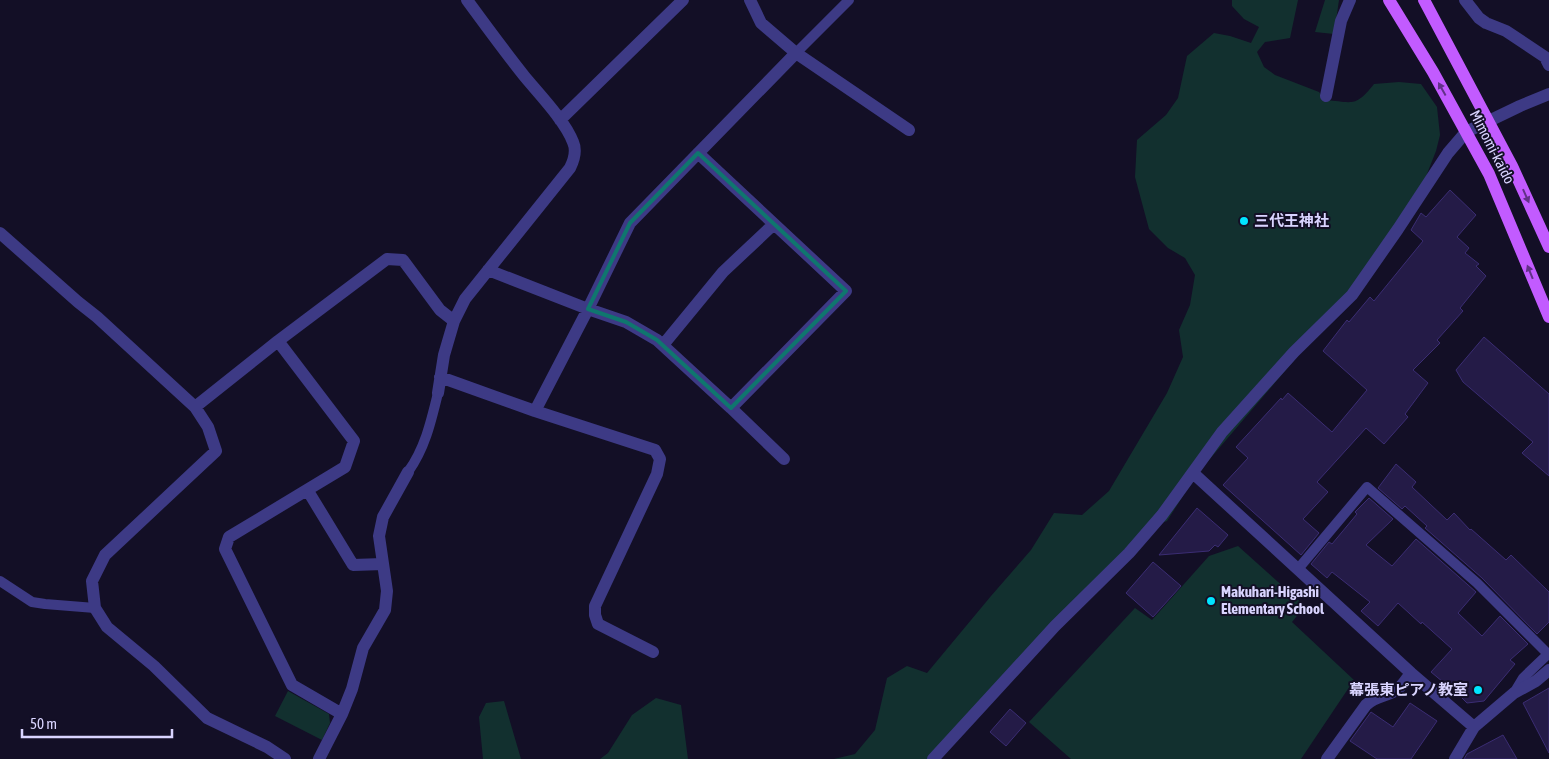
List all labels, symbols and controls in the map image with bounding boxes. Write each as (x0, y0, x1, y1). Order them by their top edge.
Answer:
one-way arrow (1438, 83, 1447, 96)
street label: Mimomi-kaido (1467, 107, 1518, 187)
one-way arrow (1523, 189, 1531, 203)
place label: 三代王神社 (1254, 212, 1329, 229)
marker: 三代王神社 (1238, 215, 1250, 227)
one-way arrow (1526, 265, 1534, 279)
place label: Makuhari-Higashi Elementary School (1221, 583, 1325, 617)
marker: Makuhari-Higashi Elementary School (1205, 595, 1217, 607)
place label: 幕張東ピアノ教室 (1349, 681, 1468, 698)
marker: 幕張東ピアノ教室 (1472, 684, 1484, 696)
scale bar (22, 706, 172, 738)
text: 50 m (30, 715, 57, 732)

